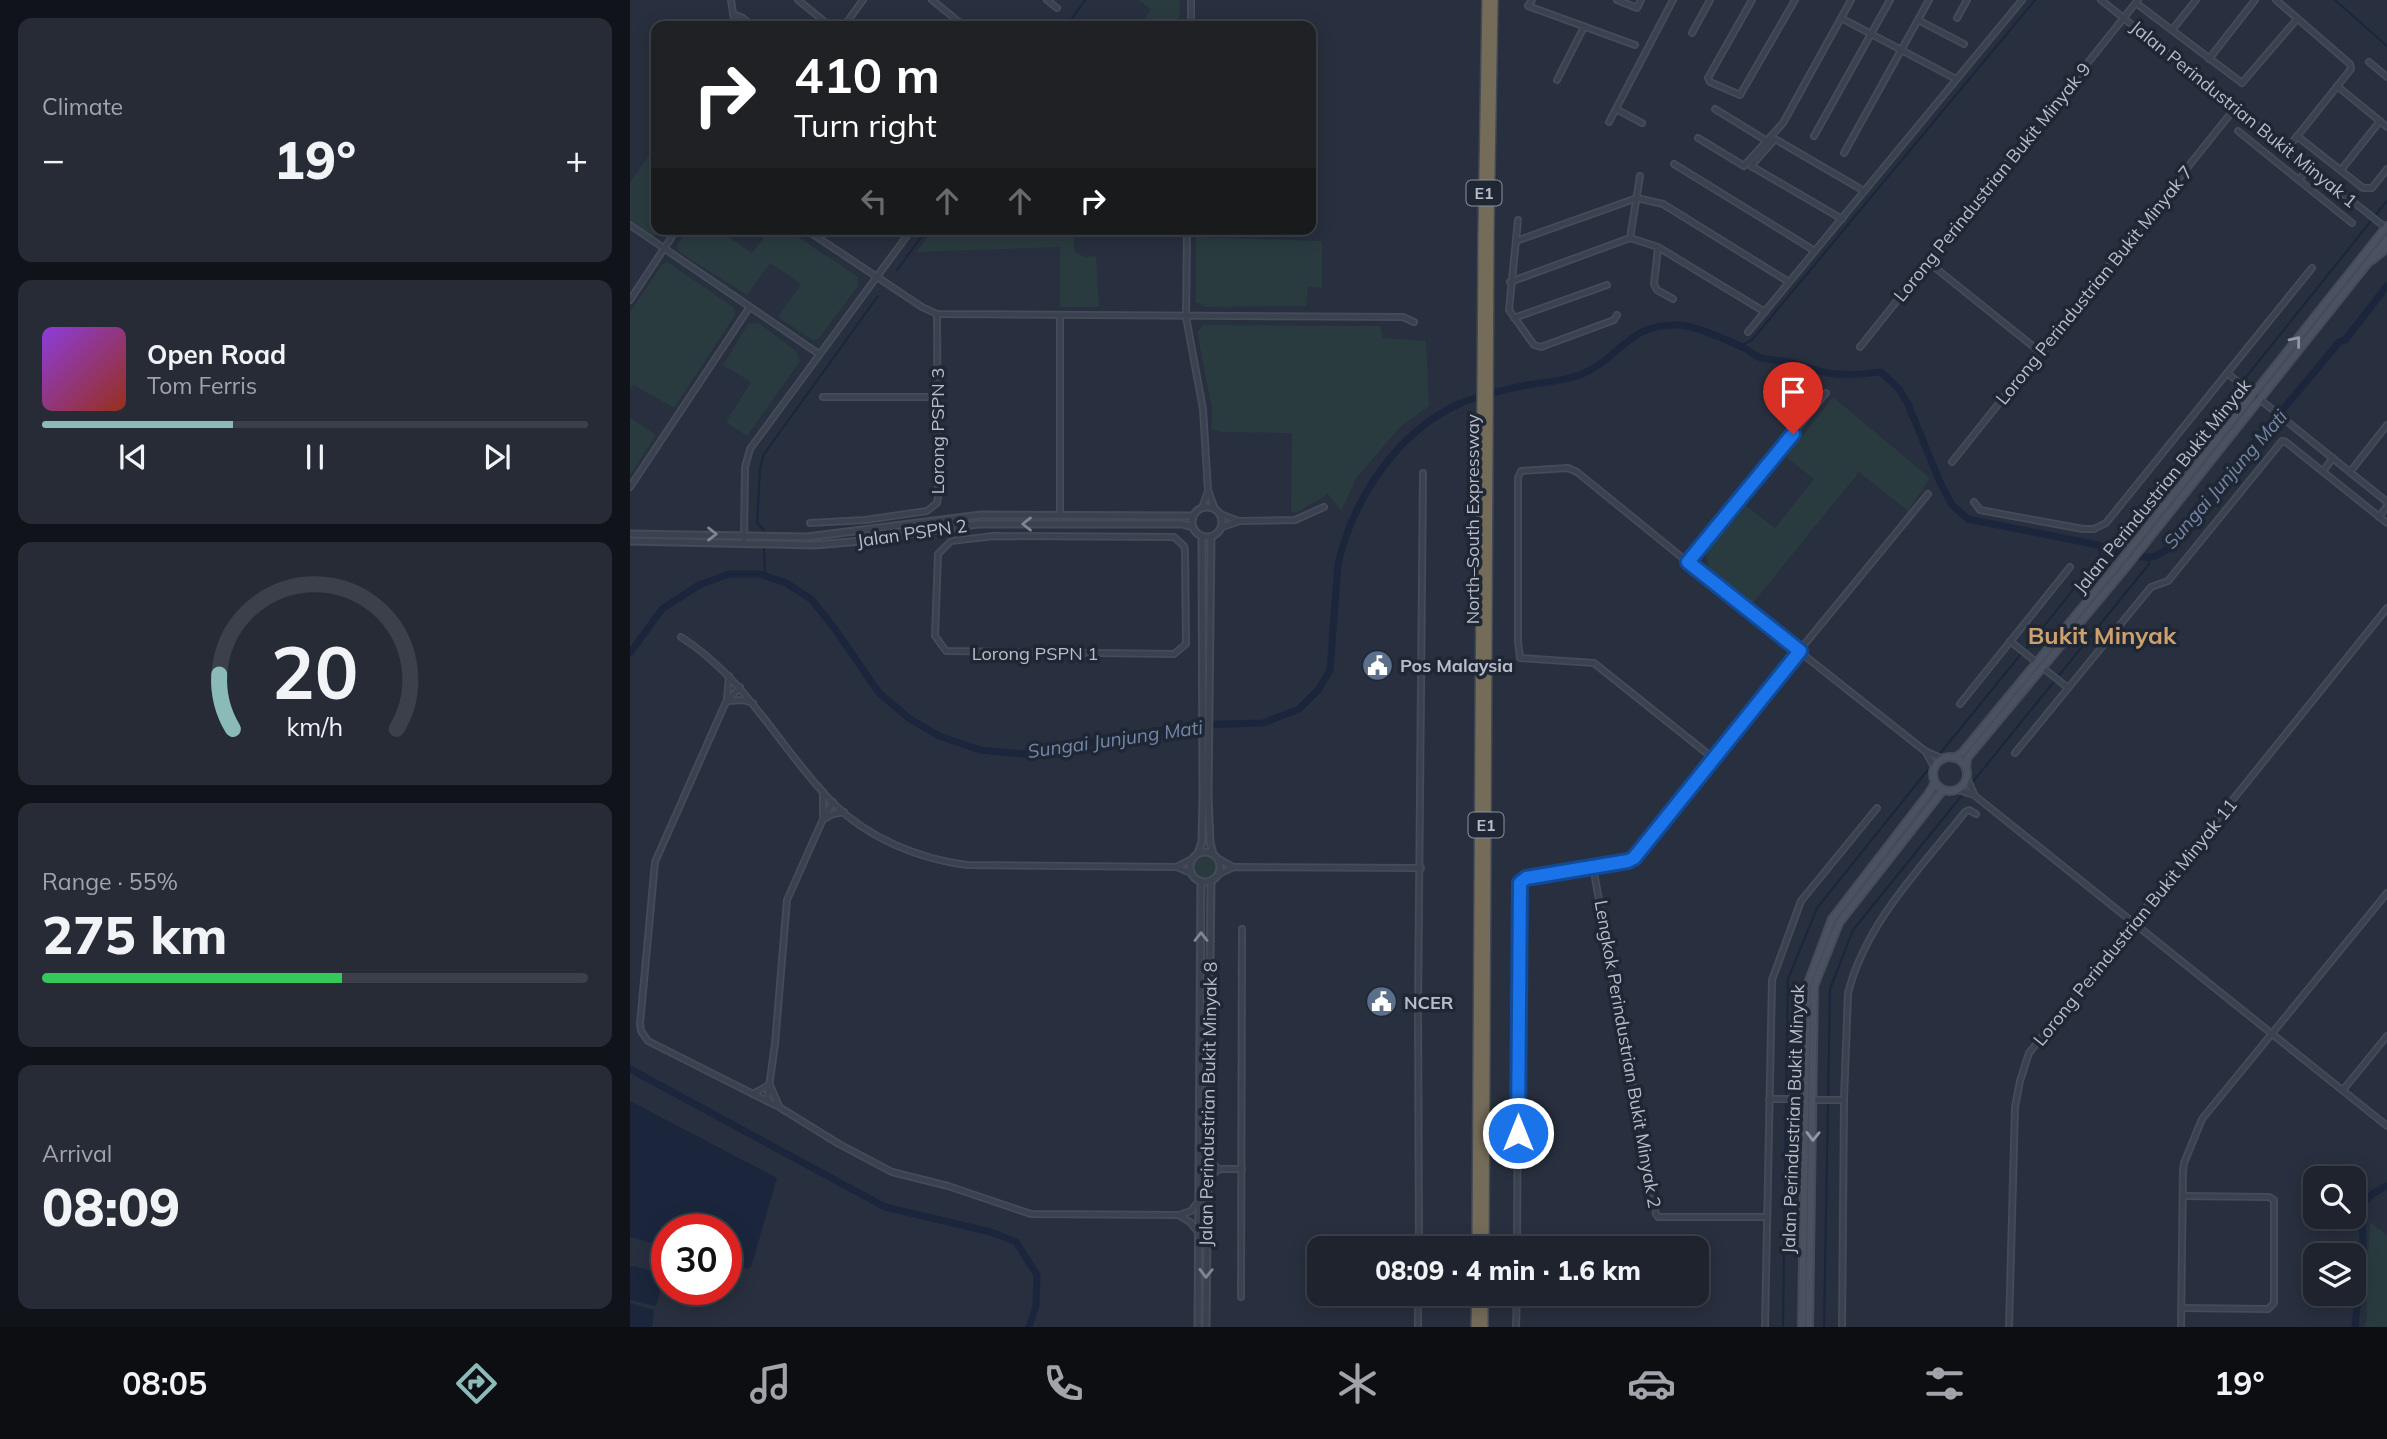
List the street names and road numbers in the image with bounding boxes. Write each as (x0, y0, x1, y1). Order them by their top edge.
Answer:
street label: Jalan Perindustrian Bukit Minyak 1 (2126, 15, 2362, 213)
street label: Lorong Perindustrian Bukit Minyak 9 (1888, 58, 2096, 306)
street label: Lorong Perindustrian Bukit Minyak 7 (1990, 161, 2198, 409)
road number: E1 (1466, 181, 1502, 206)
street label: Lorong PSPN 3 (926, 368, 949, 494)
street label: Jalan Perindustrian Bukit Minyak (2068, 373, 2256, 598)
street label: North–South Expressway (1461, 413, 1484, 624)
street label: Jalan PSPN 2 (856, 514, 968, 552)
street label: Lorong PSPN 1 (972, 642, 1098, 665)
street label: Lorong Perindustrian Bukit Minyak 11 (2028, 794, 2242, 1050)
road number: E1 (1468, 812, 1504, 838)
street label: Lengkok Perindustrian Bukit Minyak 2 (1590, 898, 1666, 1210)
street label: Jalan Perindustrian Bukit Minyak 8 (1194, 961, 1222, 1247)
street label: Jalan Perindustrian Bukit Minyak (1777, 983, 1809, 1254)

